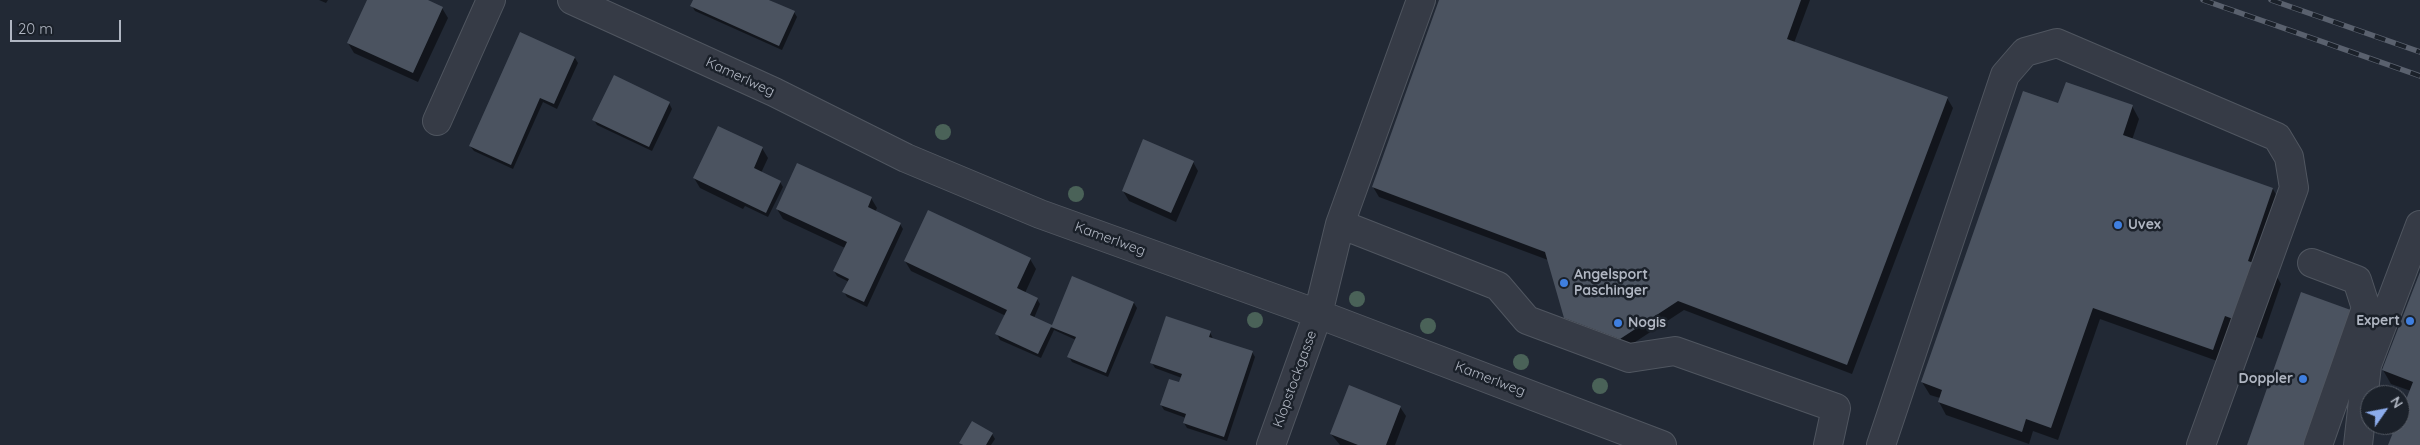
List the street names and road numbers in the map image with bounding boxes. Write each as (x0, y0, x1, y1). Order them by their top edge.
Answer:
street label: Kamerlweg (703, 54, 777, 100)
street label: Kamerlweg (1072, 218, 1148, 260)
street label: Klopstockgasse (1270, 328, 1320, 430)
street label: Kamerlweg (1452, 358, 1528, 400)

